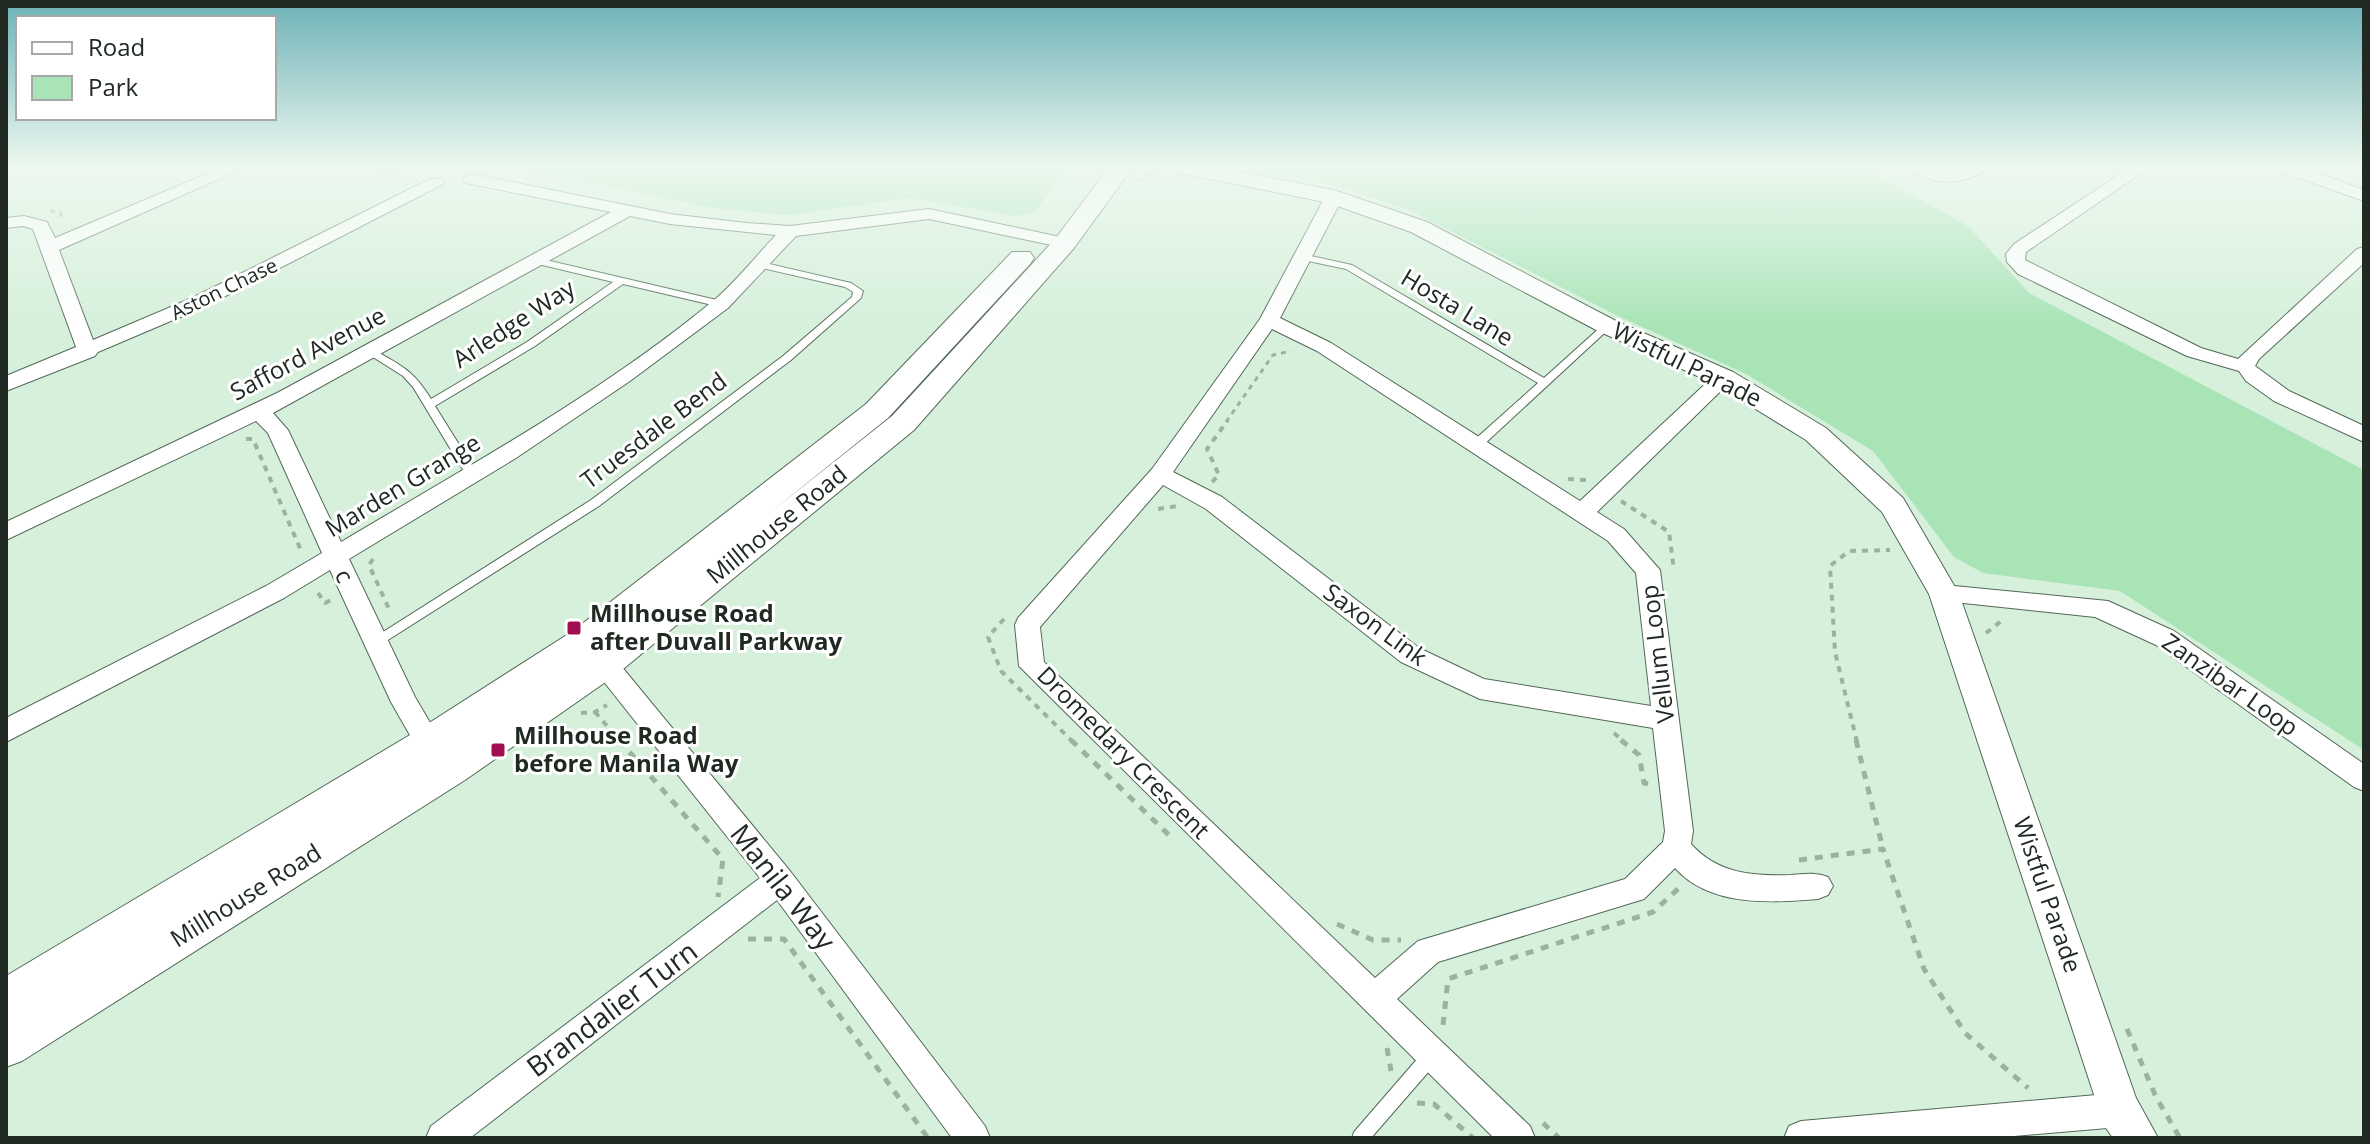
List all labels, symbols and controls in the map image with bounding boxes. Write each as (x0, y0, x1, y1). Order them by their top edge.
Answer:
legend (16, 16, 276, 120)
text: Road (88, 30, 145, 63)
text: Park (88, 70, 139, 103)
street label: Aston Chase (166, 251, 282, 326)
street label: Hosta Lane (1395, 260, 1520, 353)
street label: Arledge Way (446, 270, 581, 375)
street label: Safford Avenue (224, 298, 391, 407)
street label: Wistful Parade (1607, 313, 1768, 414)
street label: Truesdale Bend (573, 364, 733, 496)
street label: Marden Grange (318, 425, 486, 544)
street label: Millhouse Road (699, 457, 853, 591)
street label: c (328, 563, 363, 588)
street label: Saxon Link (1317, 575, 1435, 673)
street label: Vellum Loop (1632, 583, 1681, 725)
place label: Millhouse Road after Duvall Parkway (590, 596, 842, 657)
marker: Millhouse Road after Duvall Parkway (565, 619, 583, 637)
street label: Zanzibar Loop (2156, 625, 2306, 743)
street label: Dromedary Crescent (1031, 658, 1218, 845)
place label: Millhouse Road before Manila Way (514, 718, 739, 779)
marker: Millhouse Road before Manila Way (489, 741, 507, 759)
street label: Wistful Parade (2006, 812, 2090, 977)
street label: Manila Way (723, 815, 846, 958)
street label: Millhouse Road (164, 835, 327, 954)
street label: Brandalier Turn (518, 931, 705, 1085)

